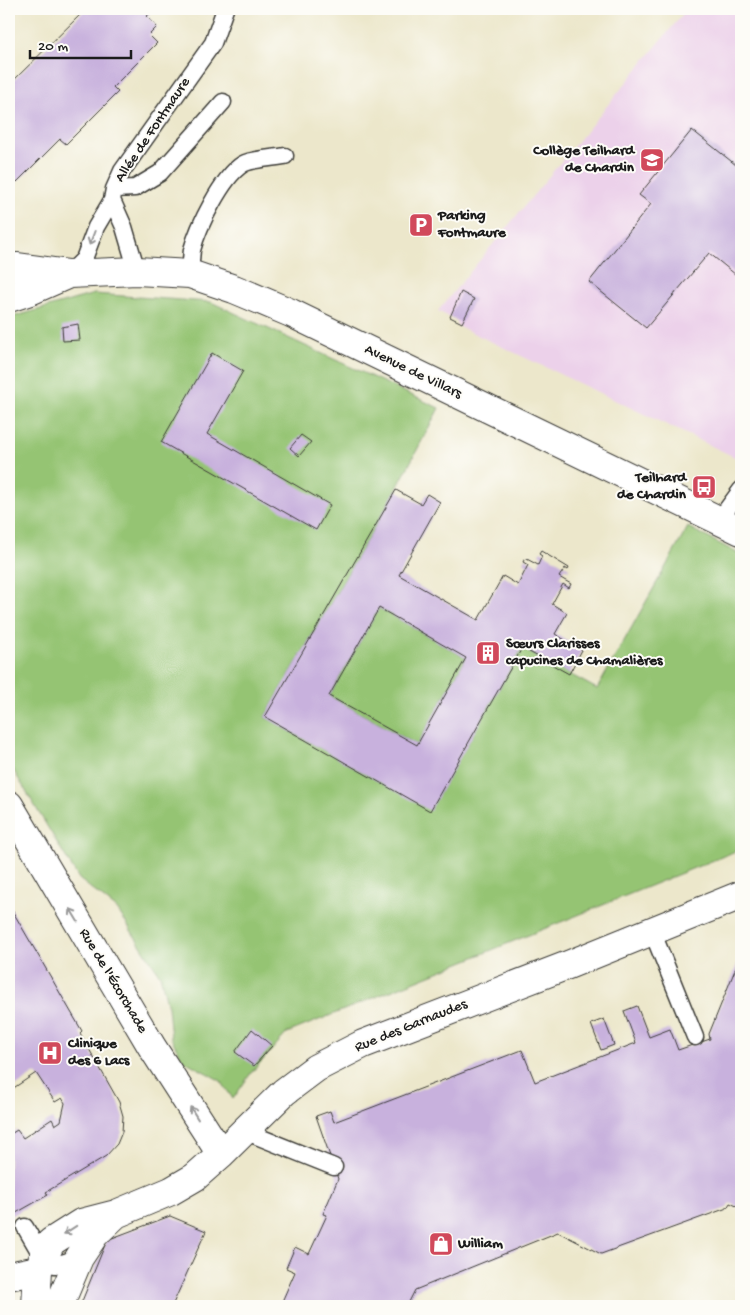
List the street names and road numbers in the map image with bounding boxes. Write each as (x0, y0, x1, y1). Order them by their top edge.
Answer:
street label: Allée de Fontmaure (111, 74, 195, 186)
street label: Avenue de Villars (361, 341, 465, 404)
street label: Rue de l'Écorchade (75, 925, 151, 1037)
street label: Rue des Garnaudes (352, 995, 470, 1057)

